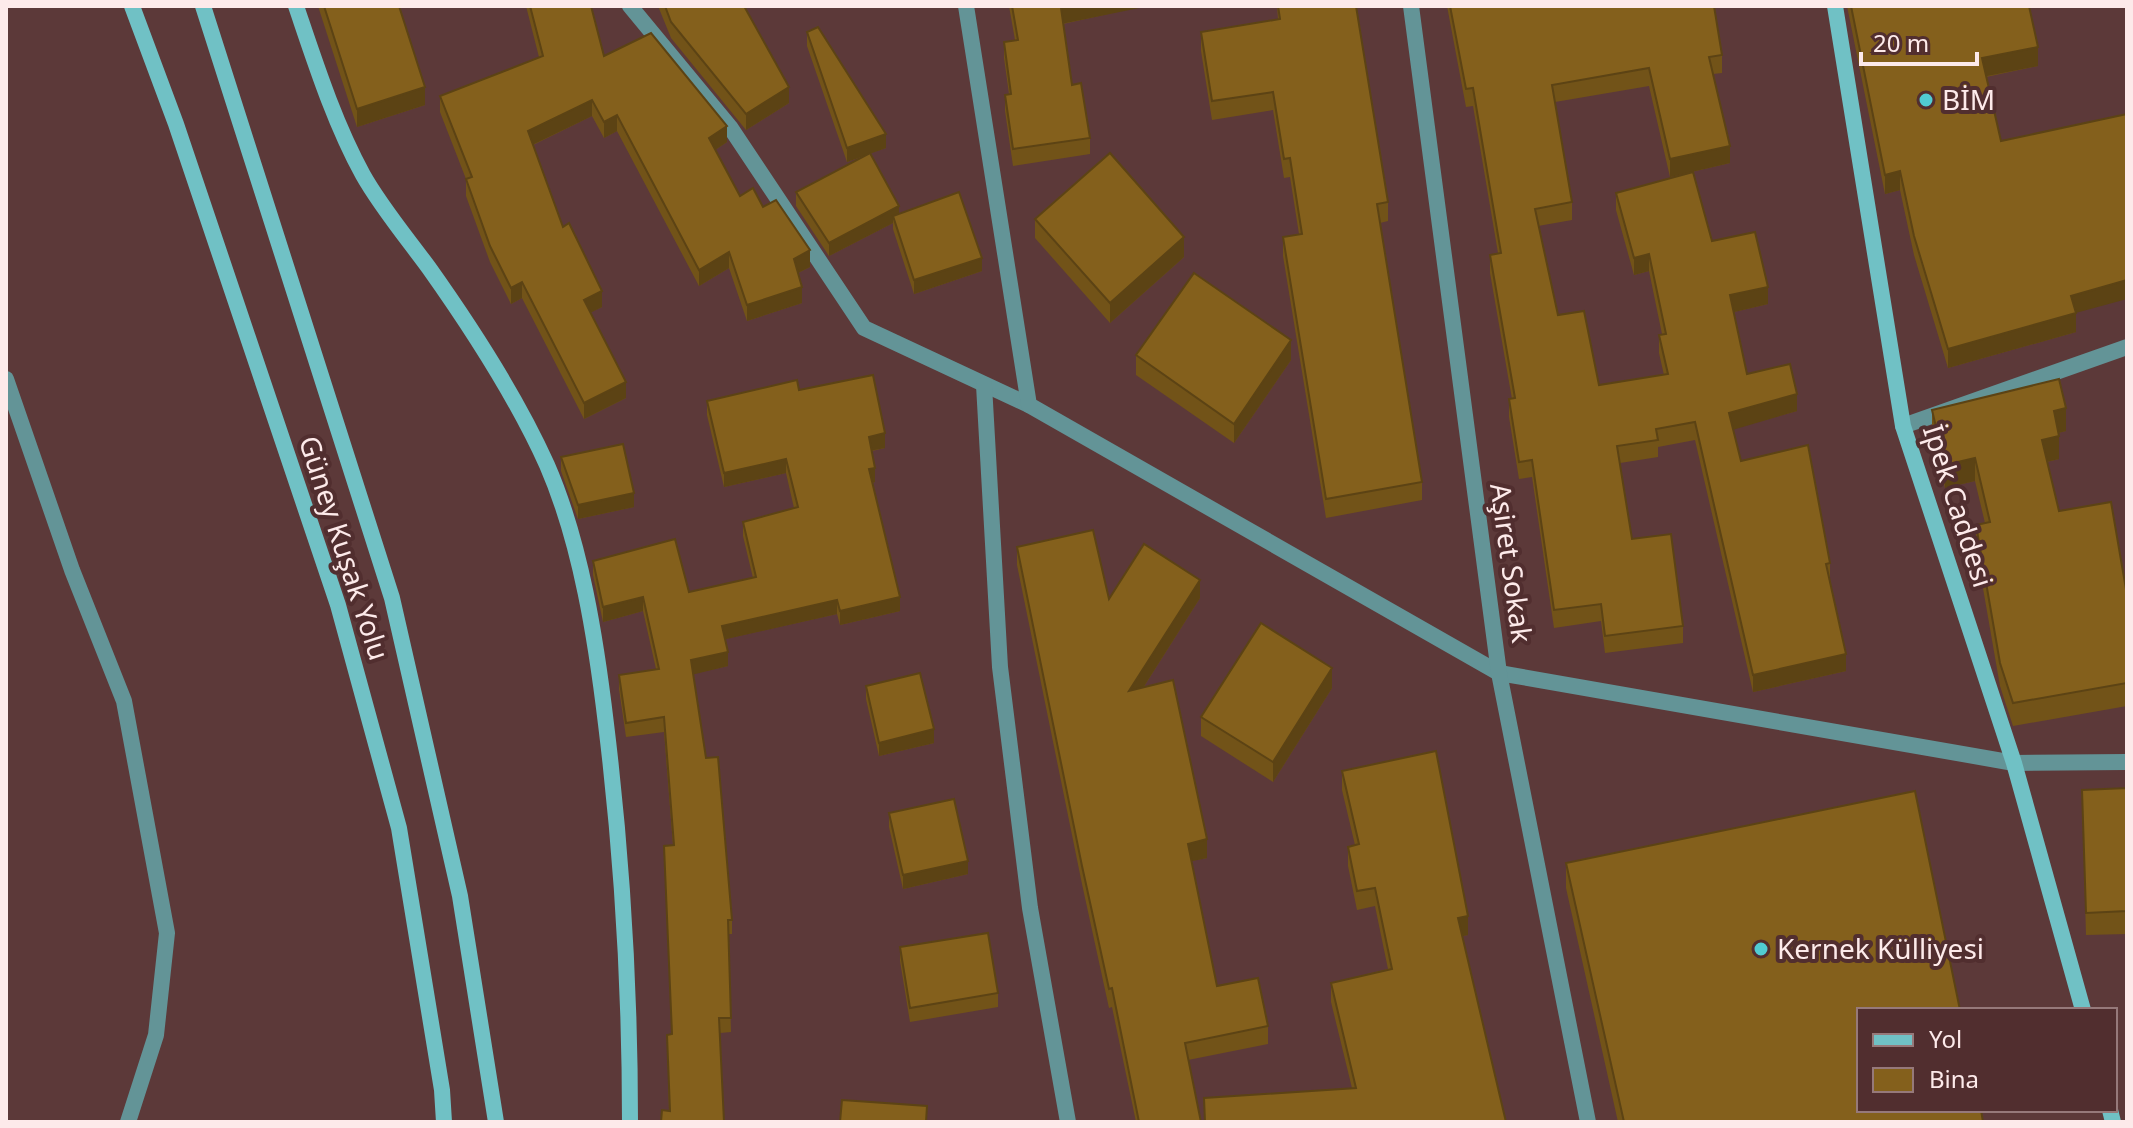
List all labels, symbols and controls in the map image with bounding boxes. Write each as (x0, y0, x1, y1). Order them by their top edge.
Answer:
scale bar (1861, 16, 1977, 66)
text: 20 m (1873, 26, 1929, 59)
place label: BİM (1942, 80, 1995, 118)
marker: BİM (1917, 91, 1935, 109)
street label: İpek Caddesi (1915, 419, 2003, 592)
street label: Güney Kuşak Yolu (291, 431, 399, 665)
street label: Aşiret Sokak (1482, 481, 1542, 645)
place label: Kernek Külliyesi (1777, 929, 1984, 967)
marker: Kernek Külliyesi (1752, 940, 1770, 958)
legend (1857, 1008, 2117, 1112)
text: Yol (1929, 1022, 1962, 1055)
text: Bina (1929, 1062, 1979, 1095)

